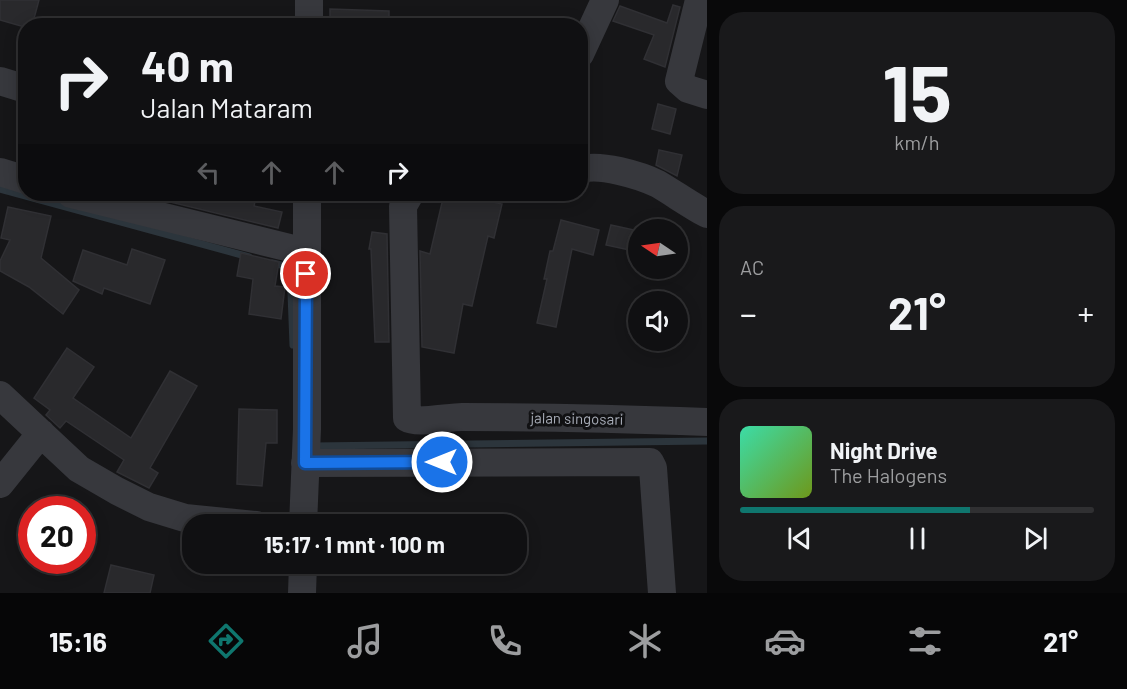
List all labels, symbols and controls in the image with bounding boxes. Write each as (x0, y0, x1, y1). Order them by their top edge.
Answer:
text: 40 m (141, 40, 234, 90)
icon: right (42, 42, 120, 120)
text: 15 (882, 44, 952, 138)
text: Jalan Mataram (141, 91, 313, 123)
text: km/h (894, 130, 940, 154)
icon: left (192, 156, 225, 189)
icon: ahead (255, 156, 288, 189)
icon: ahead (318, 156, 351, 189)
icon: right (381, 156, 414, 189)
north arrow (628, 219, 688, 279)
map controls (628, 219, 688, 351)
pin (280, 248, 331, 299)
text: AC (740, 255, 764, 279)
icon: arrive (289, 257, 322, 290)
text: 21° (888, 285, 946, 339)
button: sound (628, 291, 688, 351)
text: − (740, 293, 757, 333)
text: + (1078, 293, 1094, 333)
street label: jalan singosari (529, 408, 624, 428)
position arrow (410, 430, 474, 494)
text: Night Drive (830, 437, 938, 463)
text: The Halogens (830, 463, 947, 487)
speed limit sign: 20 (18, 496, 96, 574)
icon: previous (783, 522, 816, 555)
icon: pause (901, 522, 934, 555)
icon: next (1019, 522, 1052, 555)
text: 15:17 · 1 mnt · 100 m (264, 531, 445, 557)
icon: directions (205, 620, 247, 662)
icon: music (344, 620, 386, 662)
icon: phone (484, 620, 526, 662)
icon: climate (624, 620, 666, 662)
icon: car (764, 620, 806, 662)
icon: filters (904, 620, 946, 662)
text: 15:16 (49, 625, 107, 657)
text: 21° (1043, 625, 1078, 657)

